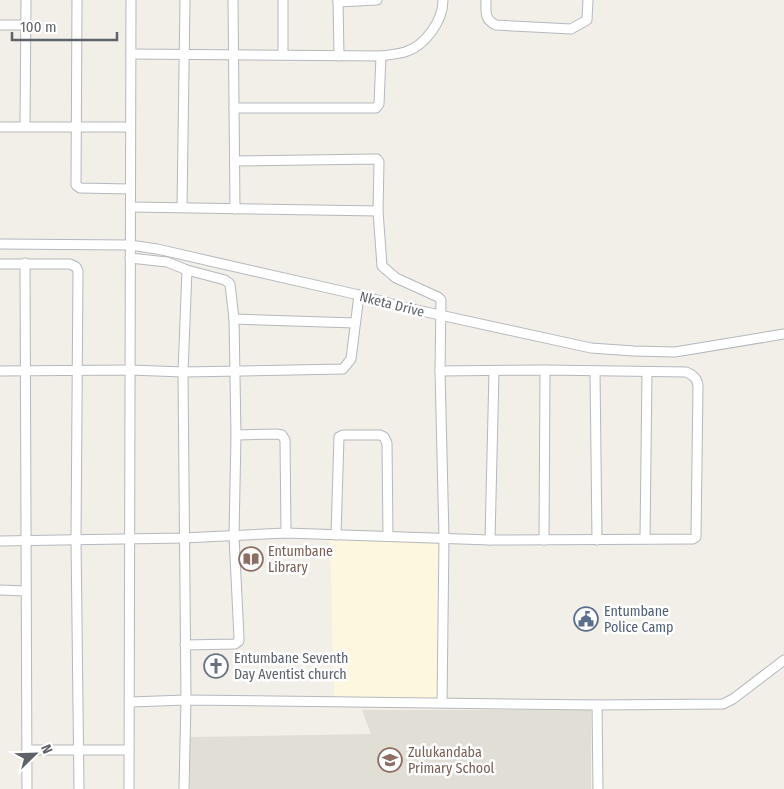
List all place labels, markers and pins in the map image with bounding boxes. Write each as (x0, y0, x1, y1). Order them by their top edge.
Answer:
place label: Entumbane Library (268, 543, 333, 576)
library icon: Entumbane Library (238, 546, 264, 572)
place label: Entumbane Police Camp (604, 603, 673, 636)
public building icon: Entumbane Police Camp (573, 606, 599, 632)
place label: Entumbane Seventh Day Aventist church (234, 650, 348, 683)
church icon: Entumbane Seventh Day Aventist church (203, 653, 229, 679)
place label: Zulukandaba Primary School (408, 744, 495, 777)
school or university icon: Zulukandaba Primary School (377, 747, 403, 773)

